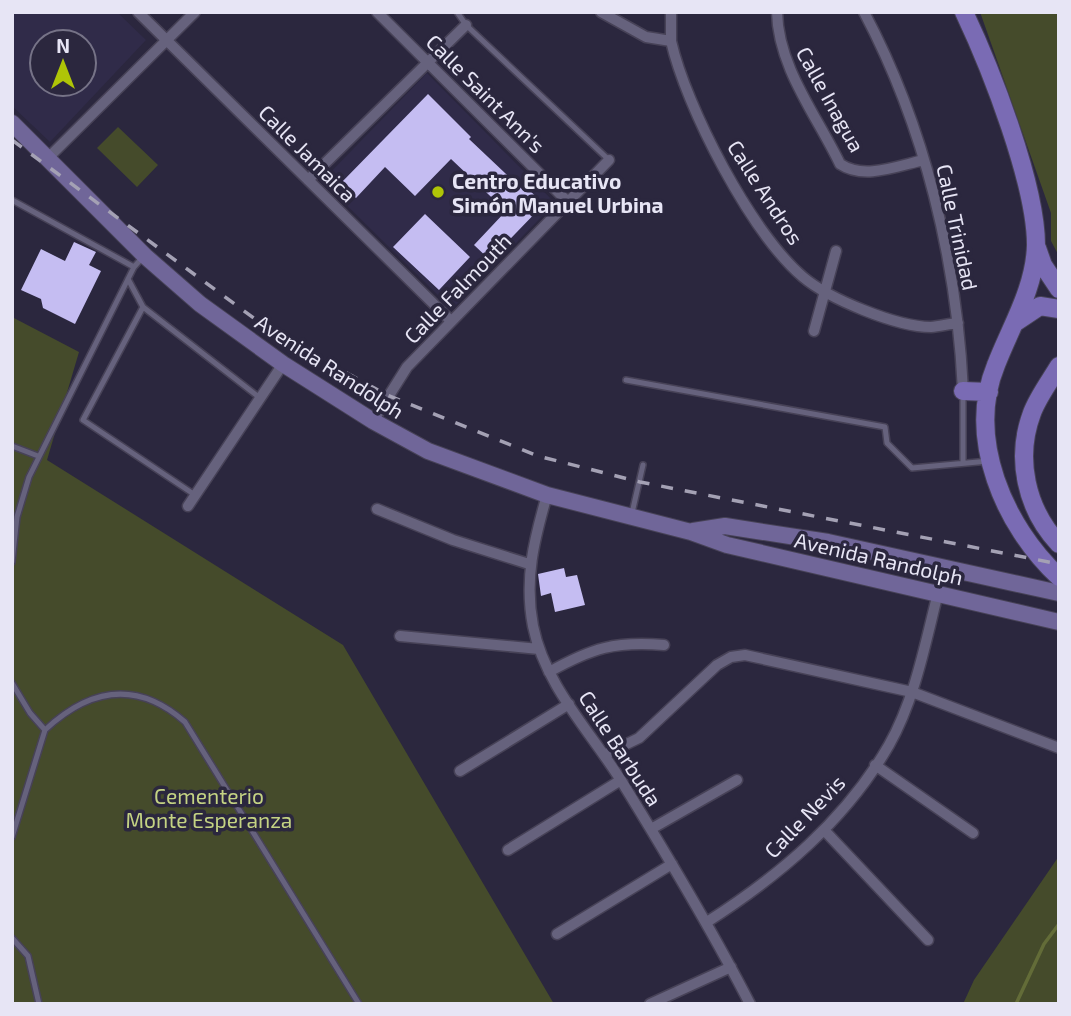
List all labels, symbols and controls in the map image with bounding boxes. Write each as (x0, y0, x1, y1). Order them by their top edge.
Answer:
north arrow (28, 28, 98, 98)
street label: Calle Saint Ann's (422, 29, 550, 157)
text: N (56, 34, 70, 57)
street label: Calle Inagua (792, 42, 870, 156)
street label: Calle Jamaica (254, 99, 362, 207)
street label: Calle Andros (723, 135, 809, 249)
street label: Calle Trinidad (932, 162, 984, 292)
place label: Centro Educativo Simón Manuel Urbina (452, 168, 663, 217)
marker: Centro Educativo Simón Manuel Urbina (430, 184, 446, 200)
street label: Calle Falmouth (398, 228, 516, 348)
street label: Avenida Randolph (251, 309, 409, 423)
street label: Avenida Randolph (792, 526, 966, 590)
street label: Calle Barbuda (574, 686, 668, 810)
street label: Calle Nevis (759, 770, 849, 862)
park label: Cementerio Monte Esperanza (126, 783, 292, 832)

